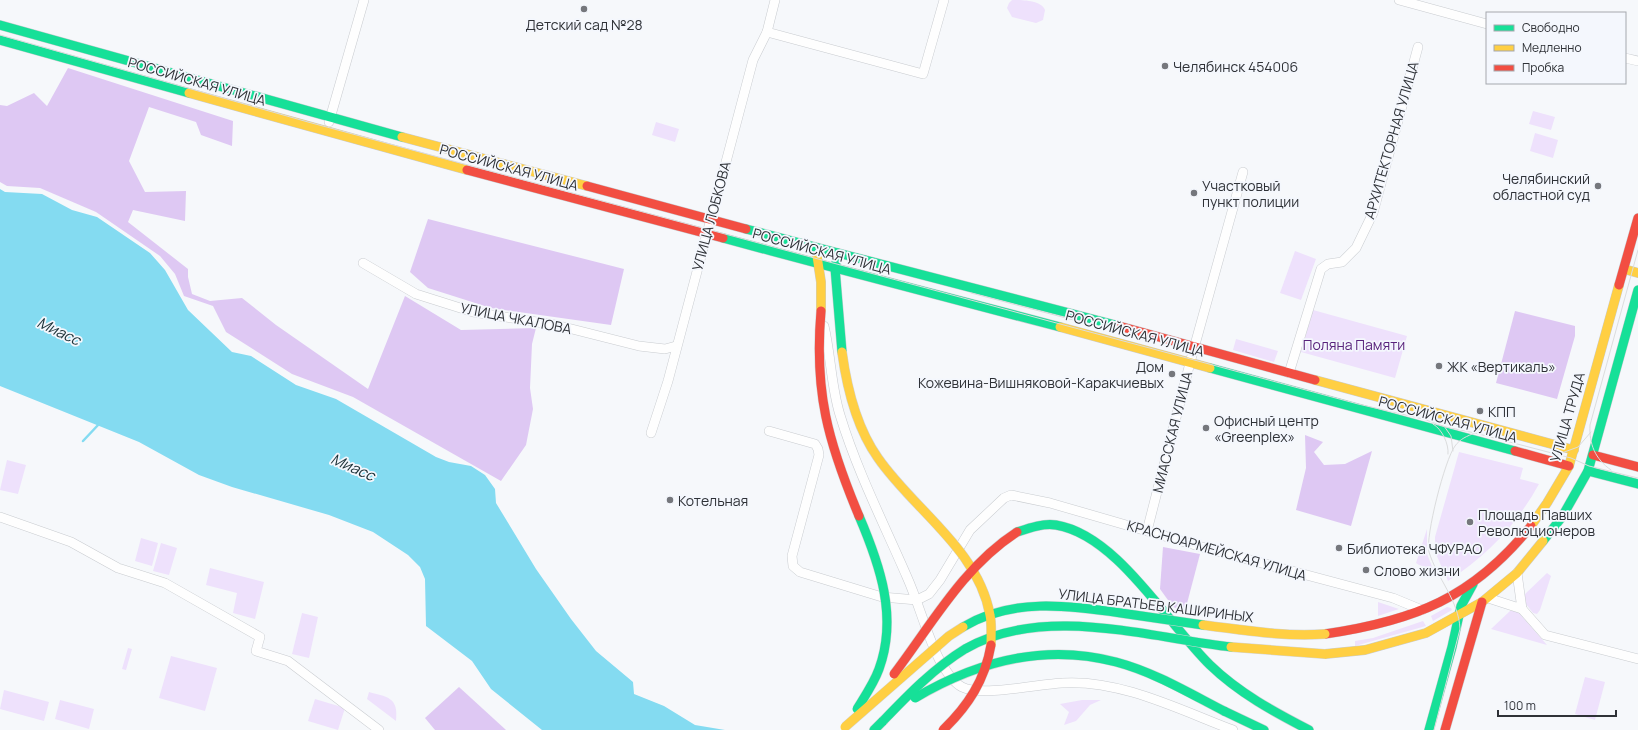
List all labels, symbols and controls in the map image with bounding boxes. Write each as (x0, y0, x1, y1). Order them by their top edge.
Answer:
marker: Детский сад №28 (579, 4, 589, 14)
legend (1486, 12, 1626, 84)
place label: Детский сад №28 (525, 15, 643, 34)
text: Свободно (1522, 19, 1580, 36)
text: Медленно (1522, 39, 1582, 56)
street label: РОССИЙСКАЯ УЛИЦА (126, 52, 268, 110)
place label: Челябинск 454006 (1173, 57, 1298, 76)
street label: АРХИТЕКТОРНАЯ УЛИЦА (1359, 59, 1423, 221)
text: Пробка (1522, 59, 1564, 76)
marker: Челябинск 454006 (1160, 61, 1170, 71)
street label: РОССИЙСКАЯ УЛИЦА (438, 139, 580, 195)
street label: УЛИЦА ЛОБКОВА (687, 159, 735, 273)
place label: Челябинский областной суд (1493, 169, 1590, 204)
place label: Участковый пункт полиции (1202, 176, 1299, 211)
marker: Челябинский областной суд (1593, 181, 1603, 191)
marker: Участковый пункт полиции (1189, 188, 1199, 198)
street label: РОССИЙСКАЯ УЛИЦА (751, 223, 893, 279)
street label: УЛИЦА ЧКАЛОВА (459, 298, 573, 338)
street label: РОССИЙСКАЯ УЛИЦА (1064, 305, 1206, 361)
water label: Миасс (34, 312, 86, 351)
park label: Поляна Памяти (1303, 335, 1405, 354)
place label: Дом Кожевина-Вишняковой-Каракчиевых (918, 357, 1165, 392)
place label: ЖК «Вертикаль» (1447, 357, 1556, 376)
marker: ЖК «Вертикаль» (1434, 361, 1444, 371)
street label: МИАССКАЯ УЛИЦА (1148, 369, 1196, 495)
marker: Дом Кожевина-Вишняковой-Каракчиевых (1167, 369, 1177, 379)
street label: УЛИЦА ТРУДА (1545, 370, 1589, 464)
street label: РОССИЙСКАЯ УЛИЦА (1377, 391, 1519, 447)
place label: КПП (1488, 402, 1516, 421)
marker: КПП (1475, 406, 1485, 416)
place label: Офисный центр «Greenplex» (1214, 411, 1319, 446)
marker: Офисный центр «Greenplex» (1201, 423, 1211, 433)
water label: Миасс (328, 448, 380, 487)
place label: Котельная (678, 491, 748, 510)
marker: Котельная (665, 495, 675, 505)
place label: Площадь Павших Революционеров (1478, 505, 1595, 540)
street label: КРАСНОАРМЕЙСКАЯ УЛИЦА (1125, 515, 1309, 585)
marker: Площадь Павших Революционеров (1465, 517, 1475, 527)
place label: Библиотека ЧФУРАО (1347, 539, 1482, 558)
marker: Библиотека ЧФУРАО (1334, 543, 1344, 553)
place label: Слово жизни (1374, 561, 1460, 580)
marker: Слово жизни (1361, 565, 1371, 575)
street label: УЛИЦА БРАТЬЕВ КАШИРИНЫХ (1057, 584, 1255, 626)
scale bar (1498, 692, 1616, 718)
text: 100 m (1504, 697, 1536, 714)

